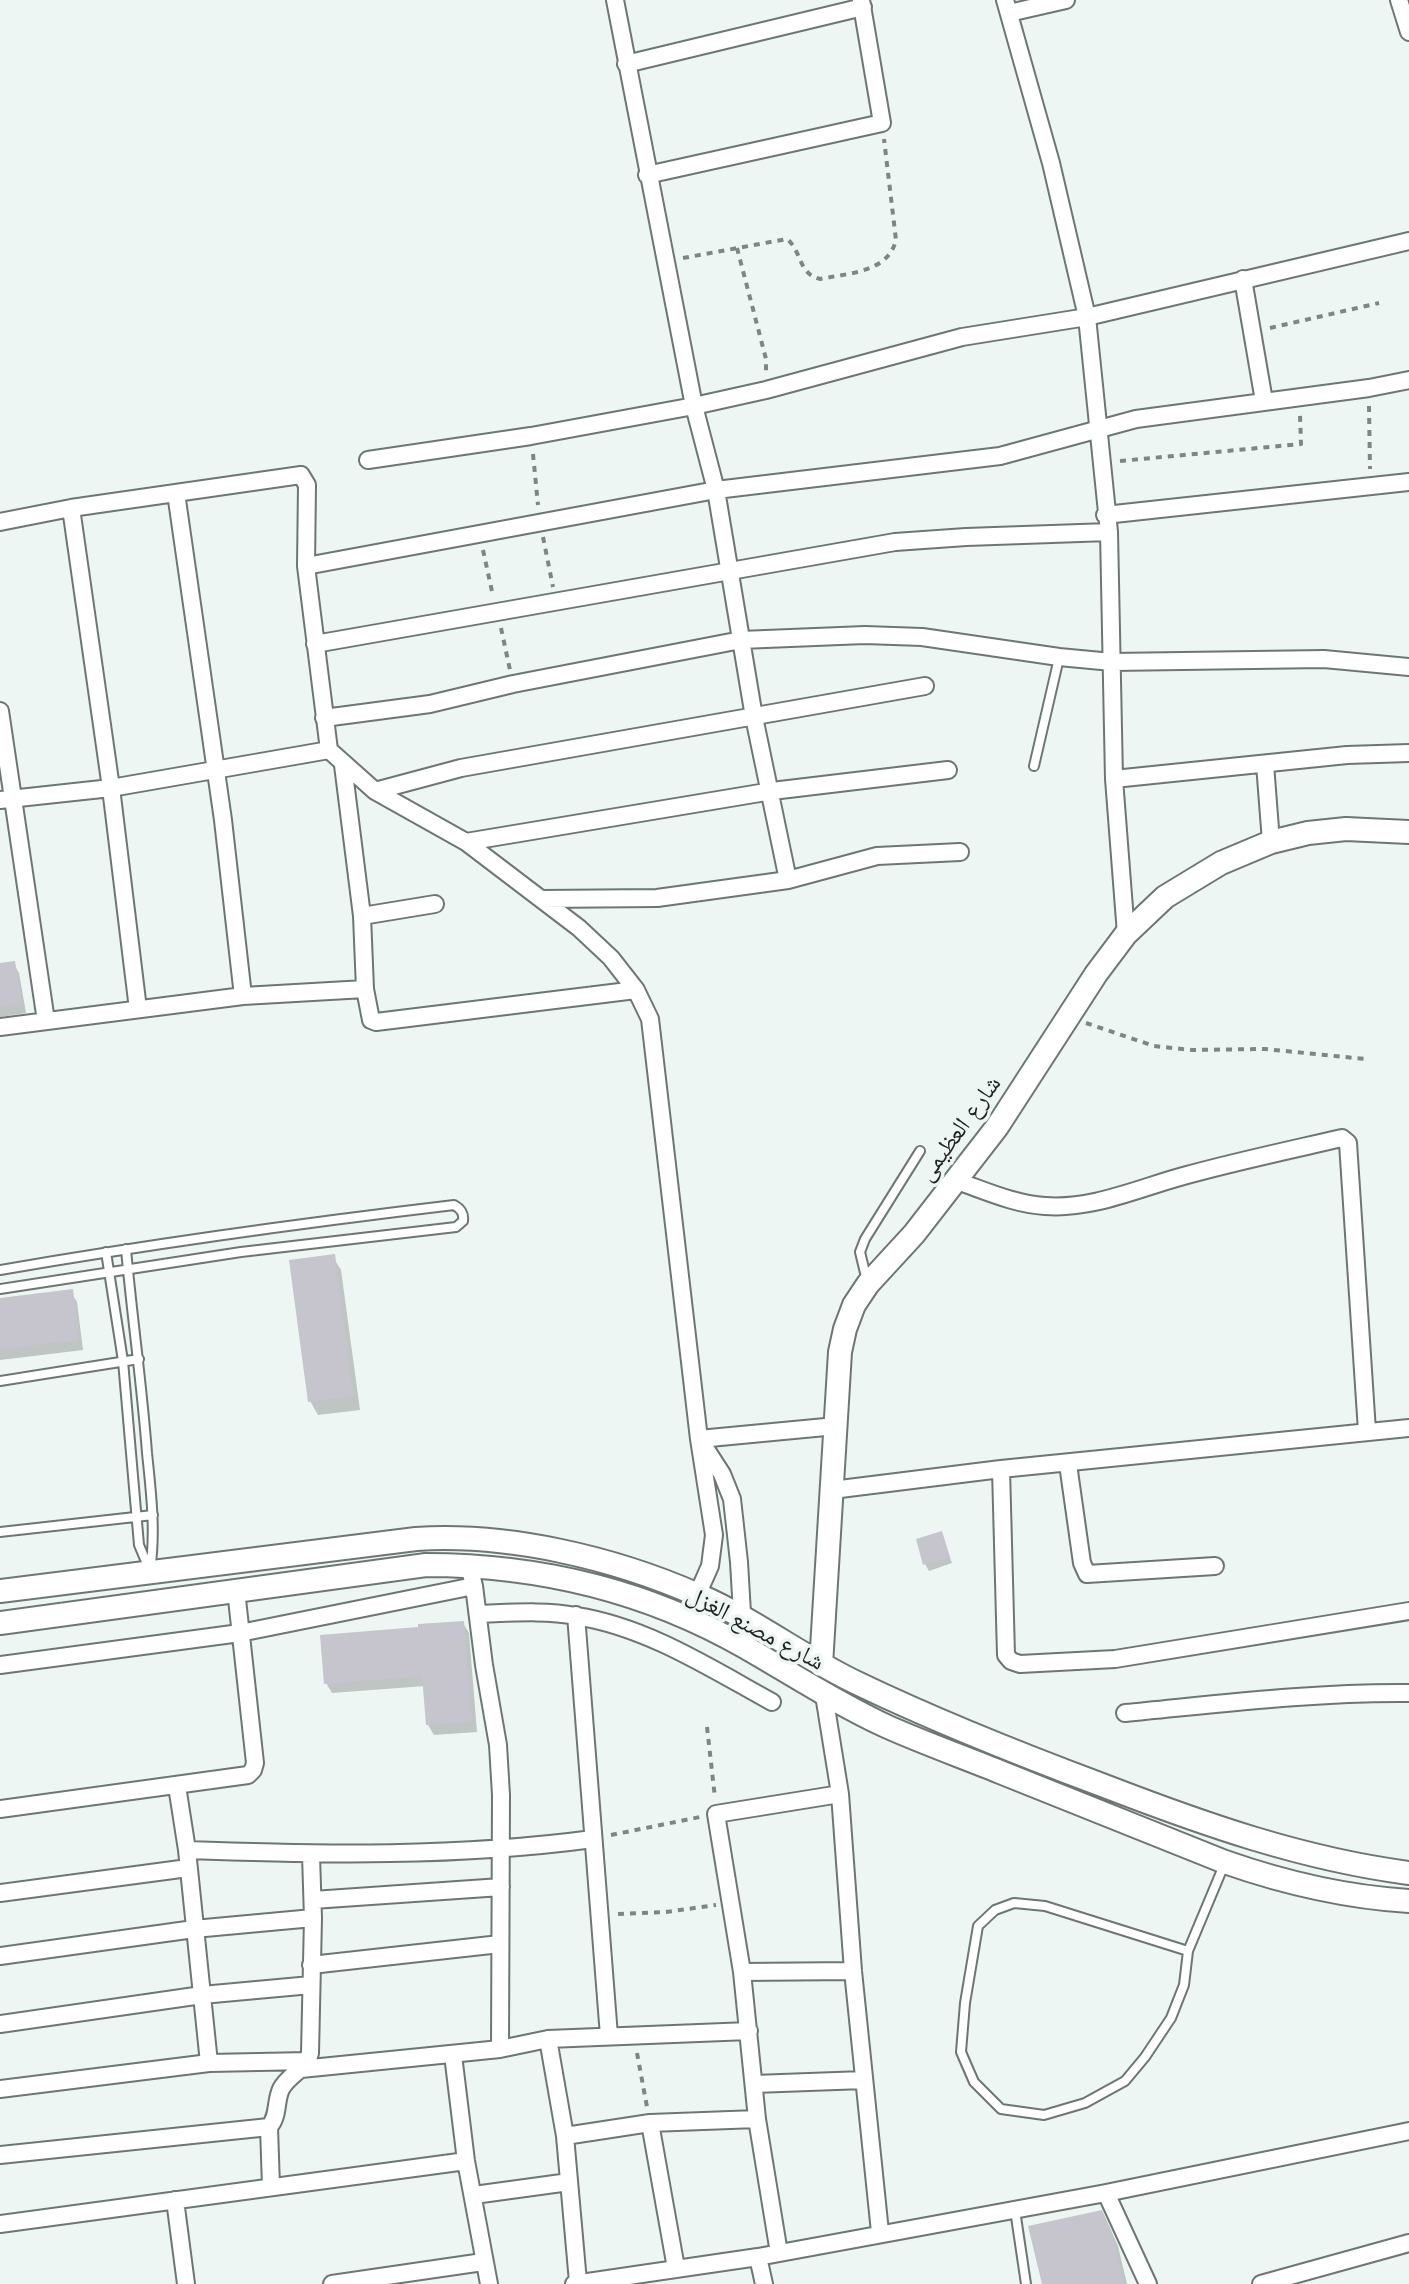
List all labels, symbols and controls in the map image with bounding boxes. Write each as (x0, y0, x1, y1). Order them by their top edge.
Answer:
street label: شارع العظيمى (912, 1071, 1008, 1187)
street label: شارع مصنع الغزل (681, 1581, 829, 1677)

